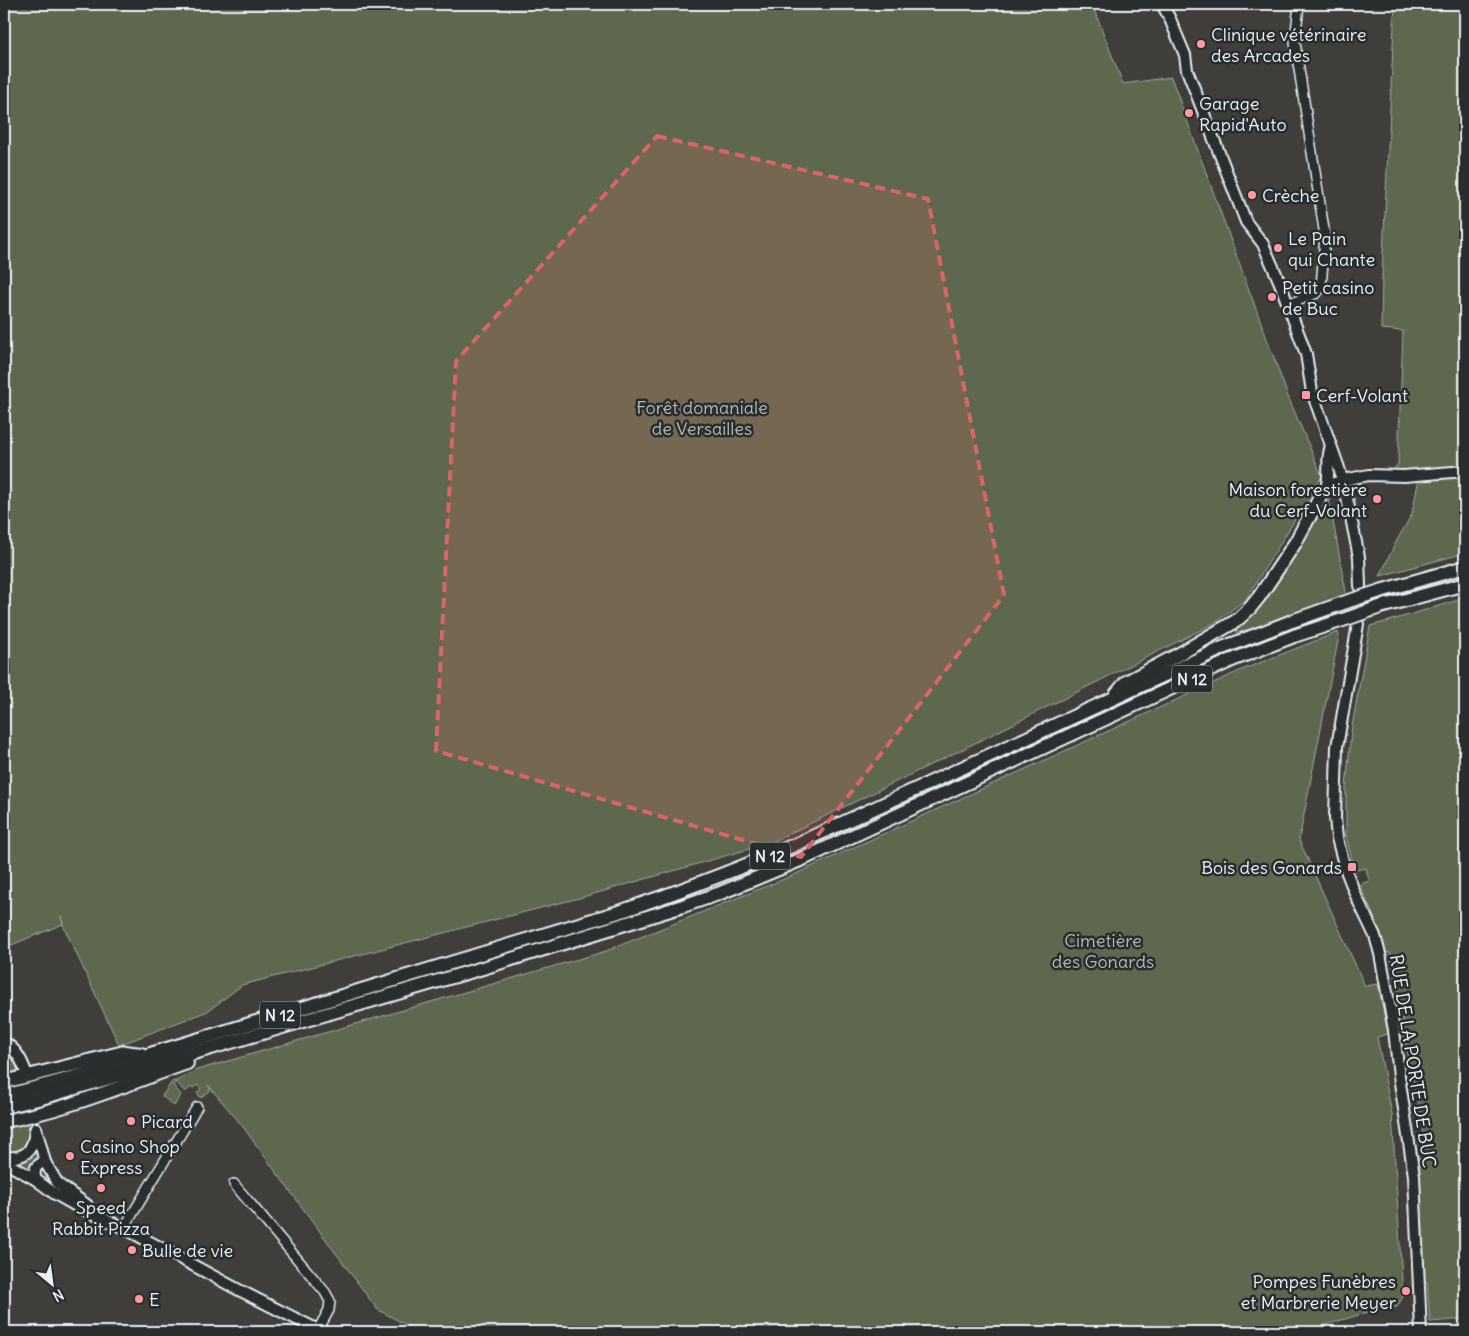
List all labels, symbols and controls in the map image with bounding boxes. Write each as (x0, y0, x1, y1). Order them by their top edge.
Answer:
place label: Clinique vétérinaire des Arcades (1211, 23, 1366, 67)
marker: Clinique vétérinaire des Arcades (1195, 38, 1207, 50)
place label: Garage Rapid'Auto (1199, 92, 1287, 136)
marker: Garage Rapid'Auto (1183, 107, 1195, 119)
place label: Crèche (1262, 184, 1320, 207)
marker: Crèche (1246, 189, 1258, 201)
place label: Le Pain qui Chante (1288, 227, 1375, 271)
marker: Le Pain qui Chante (1272, 242, 1284, 254)
place label: Petit casino de Buc (1282, 276, 1374, 320)
marker: Petit casino de Buc (1266, 291, 1278, 303)
place label: Cerf-Volant (1316, 384, 1408, 407)
marker: Cerf-Volant (1300, 389, 1312, 401)
park label: Forêt domaniale de Versailles (636, 396, 768, 440)
place label: Maison forestière du Cerf-Volant (1228, 478, 1367, 522)
marker: Maison forestière du Cerf-Volant (1371, 493, 1383, 505)
road number: N 12 (1172, 666, 1212, 692)
road number: N 12 (750, 842, 790, 869)
place label: Bois des Gonards (1201, 856, 1342, 879)
marker: Bois des Gonards (1346, 861, 1358, 873)
park label: Cimetière des Gonards (1052, 929, 1154, 973)
street label: RUE DE LA PORTE DE BUC (1385, 953, 1441, 1169)
road number: N 12 (260, 1002, 300, 1028)
place label: Picard (141, 1110, 193, 1133)
marker: Picard (125, 1115, 137, 1127)
place label: Casino Shop Express (80, 1135, 180, 1179)
marker: Casino Shop Express (64, 1150, 76, 1162)
marker: Speed Rabbit Pizza (95, 1182, 107, 1194)
place label: Speed Rabbit Pizza (52, 1196, 150, 1240)
place label: Bulle de vie (142, 1239, 233, 1262)
marker: Bulle de vie (126, 1244, 138, 1256)
north arrow (28, 1258, 78, 1308)
place label: Pompes Funèbres et Marbrerie Meyer (1241, 1270, 1397, 1314)
text: N (50, 1285, 67, 1306)
marker: Pompes Funèbres et Marbrerie Meyer (1400, 1285, 1412, 1297)
place label: E (149, 1288, 160, 1311)
marker: E (133, 1293, 145, 1305)

